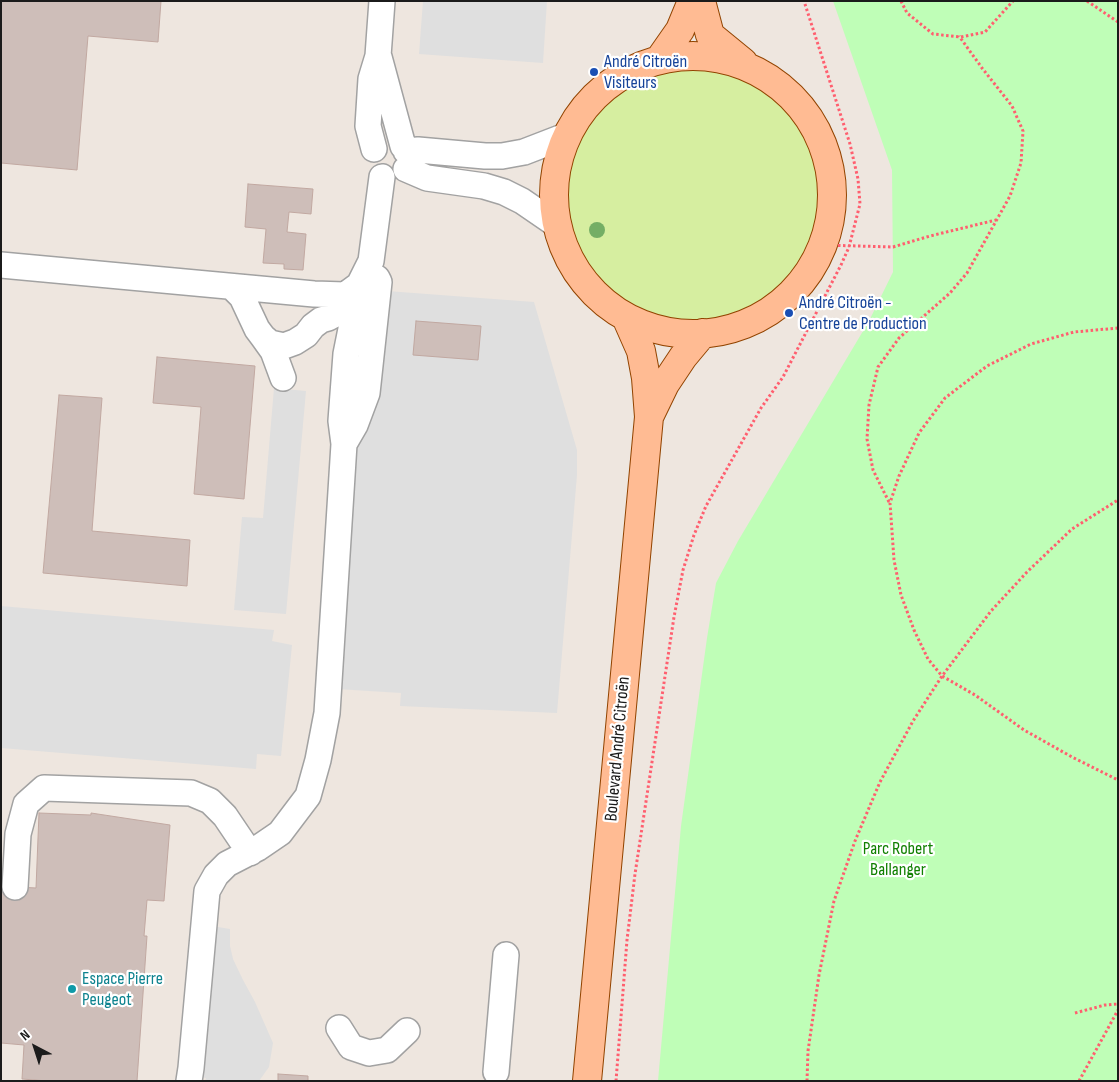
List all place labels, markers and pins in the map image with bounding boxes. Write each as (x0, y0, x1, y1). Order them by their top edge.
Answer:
place label: André Citroën Visiteurs (604, 51, 687, 94)
marker: André Citroën Visiteurs (588, 66, 600, 78)
place label: André Citroën - Centre de Production (799, 292, 927, 334)
marker: André Citroën - Centre de Production (783, 307, 795, 319)
place label: Espace Pierre Peugeot (82, 968, 163, 1011)
marker: Espace Pierre Peugeot (66, 983, 78, 995)

